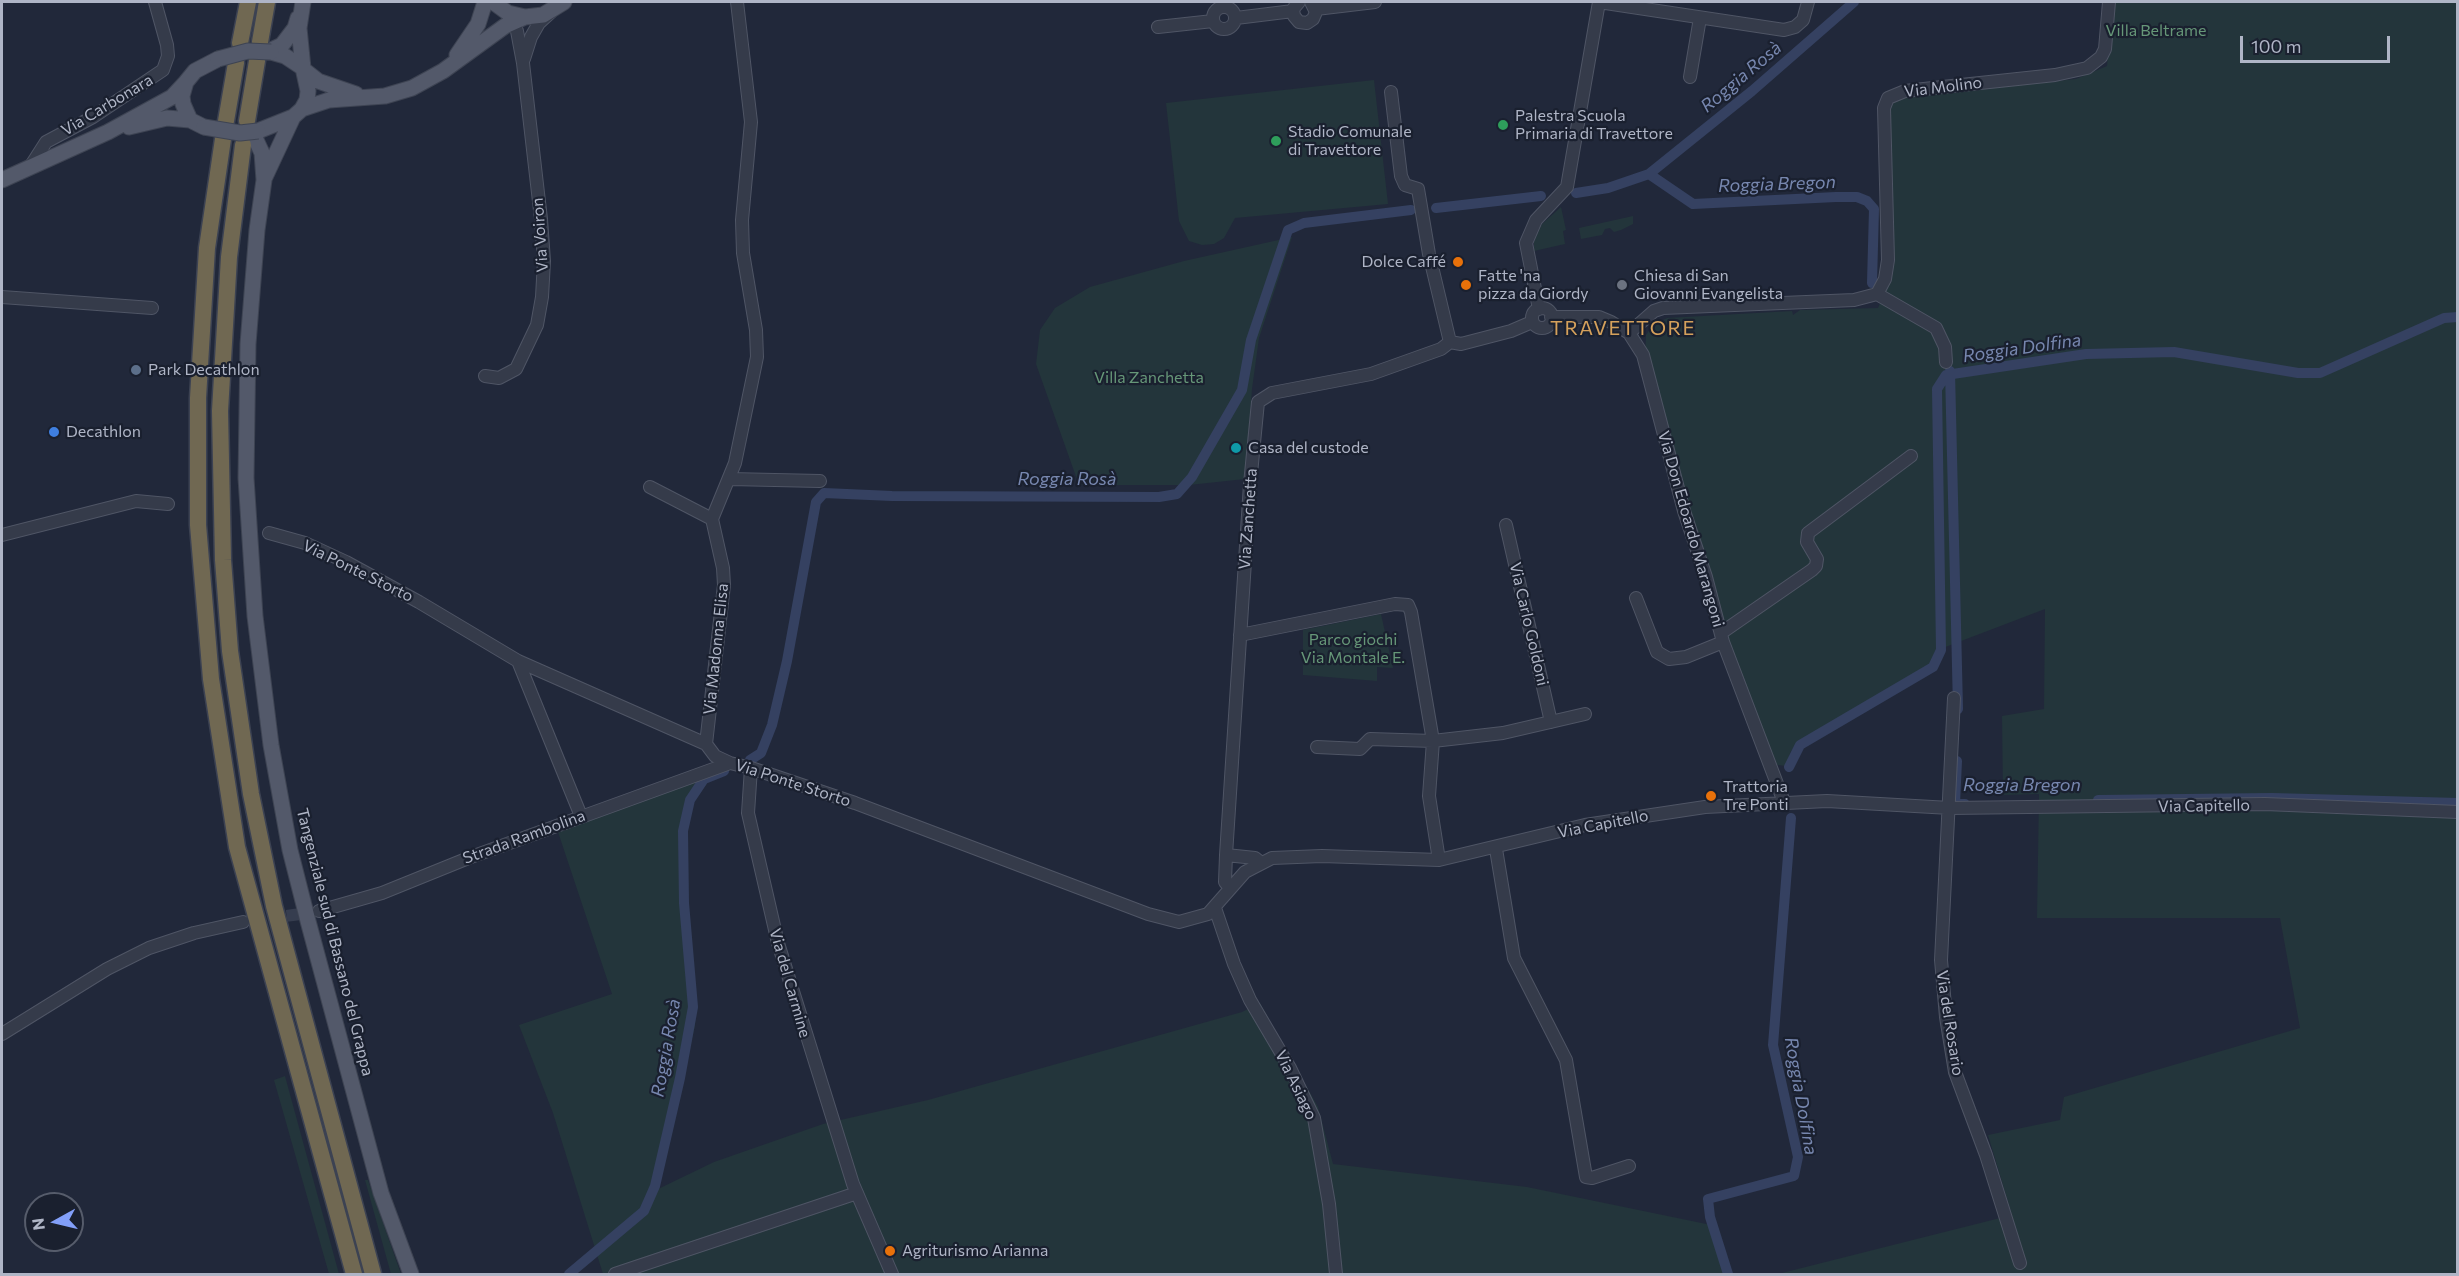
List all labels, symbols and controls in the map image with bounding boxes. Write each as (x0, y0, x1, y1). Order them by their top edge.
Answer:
park label: Villa Beltrame (2105, 21, 2207, 41)
scale bar (2243, 24, 2393, 62)
text: 100 m (2251, 35, 2301, 57)
water label: Roggia Rosà (1696, 37, 1786, 117)
street label: Via Carbonara (58, 70, 156, 140)
street label: Via Molino (1903, 73, 1983, 101)
place label: Palestra Scuola Primaria di Travettore (1515, 106, 1673, 144)
marker: Palestra Scuola Primaria di Travettore (1496, 118, 1510, 132)
place label: Stadio Comunale di Travettore (1288, 122, 1412, 160)
marker: Stadio Comunale di Travettore (1269, 134, 1283, 148)
water label: Roggia Bregon (1718, 171, 1836, 197)
street label: Via Voiron (528, 197, 552, 273)
place label: Dolce Caffé (1362, 252, 1446, 272)
marker: Dolce Caffé (1451, 255, 1465, 269)
place label: Fatte 'na pizza da Giordy (1478, 266, 1589, 304)
place label: Chiesa di San Giovanni Evangelista (1634, 266, 1783, 304)
marker: Fatte 'na pizza da Giordy (1459, 278, 1473, 292)
marker: Chiesa di San Giovanni Evangelista (1615, 278, 1629, 292)
district label: TRAVETTORE (1550, 316, 1696, 340)
water label: Roggia Dolfina (1961, 329, 2083, 367)
place label: Park Decathlon (148, 360, 260, 380)
marker: Park Decathlon (129, 363, 143, 377)
park label: Villa Zanchetta (1094, 368, 1204, 388)
place label: Decathlon (66, 422, 141, 442)
marker: Decathlon (47, 425, 61, 439)
street label: Via Don Edoardo Marangoni (1654, 429, 1728, 629)
place label: Casa del custode (1248, 438, 1369, 458)
marker: Casa del custode (1229, 441, 1243, 455)
water label: Roggia Rosà (1018, 468, 1116, 490)
street label: Via Zanchetta (1235, 468, 1261, 570)
street label: Via Ponte Storto (300, 536, 416, 606)
street label: Via Carlo Goldoni (1505, 560, 1553, 688)
street label: Via Madonna Elisa (700, 582, 732, 716)
park label: Parco giochi Via Montale E. (1301, 630, 1405, 668)
street label: Via Ponte Storto (733, 755, 853, 811)
water label: Roggia Bregon (1963, 774, 2081, 796)
place label: Trattoria Tre Ponti (1723, 777, 1789, 815)
marker: Trattoria Tre Ponti (1704, 789, 1718, 803)
street label: Via Capitello (2158, 796, 2250, 816)
street label: Tangenziale sud di Bassano del Grappa (292, 806, 378, 1078)
street label: Strada Rambolina (460, 806, 588, 868)
street label: Via Capitello (1556, 806, 1650, 842)
street label: Via del Carmine (765, 926, 815, 1040)
street label: Via del Rosario (1932, 969, 1968, 1077)
water label: Roggia Rosà (647, 997, 685, 1099)
water label: Roggia Dolfina (1780, 1035, 1822, 1157)
street label: Via Asiago (1271, 1047, 1321, 1123)
north arrow (24, 1192, 84, 1252)
text: N (27, 1217, 48, 1232)
place label: Agriturismo Arianna (902, 1241, 1048, 1261)
marker: Agriturismo Arianna (883, 1244, 897, 1258)

